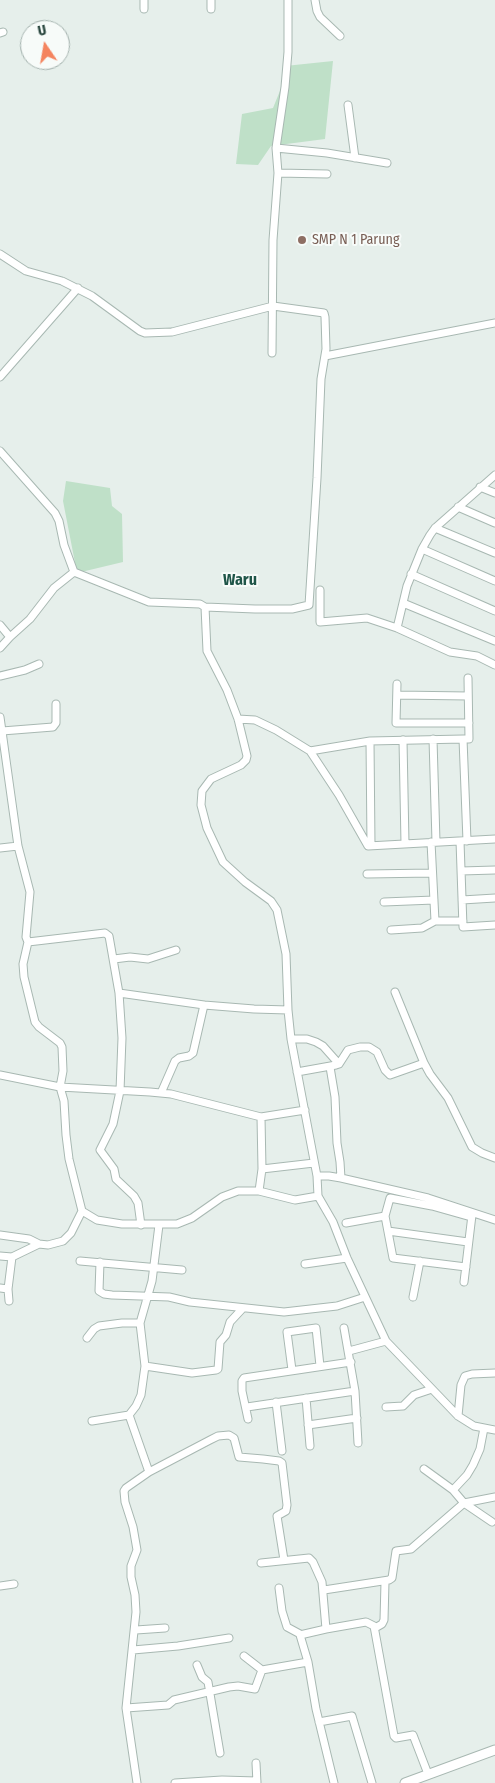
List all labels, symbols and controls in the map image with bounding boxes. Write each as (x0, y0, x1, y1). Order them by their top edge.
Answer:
north arrow (20, 20, 70, 70)
text: U (36, 22, 48, 40)
place label: SMP N 1 Parung (312, 232, 400, 248)
marker: SMP N 1 Parung (296, 234, 308, 246)
district label: Waru (223, 571, 257, 591)

